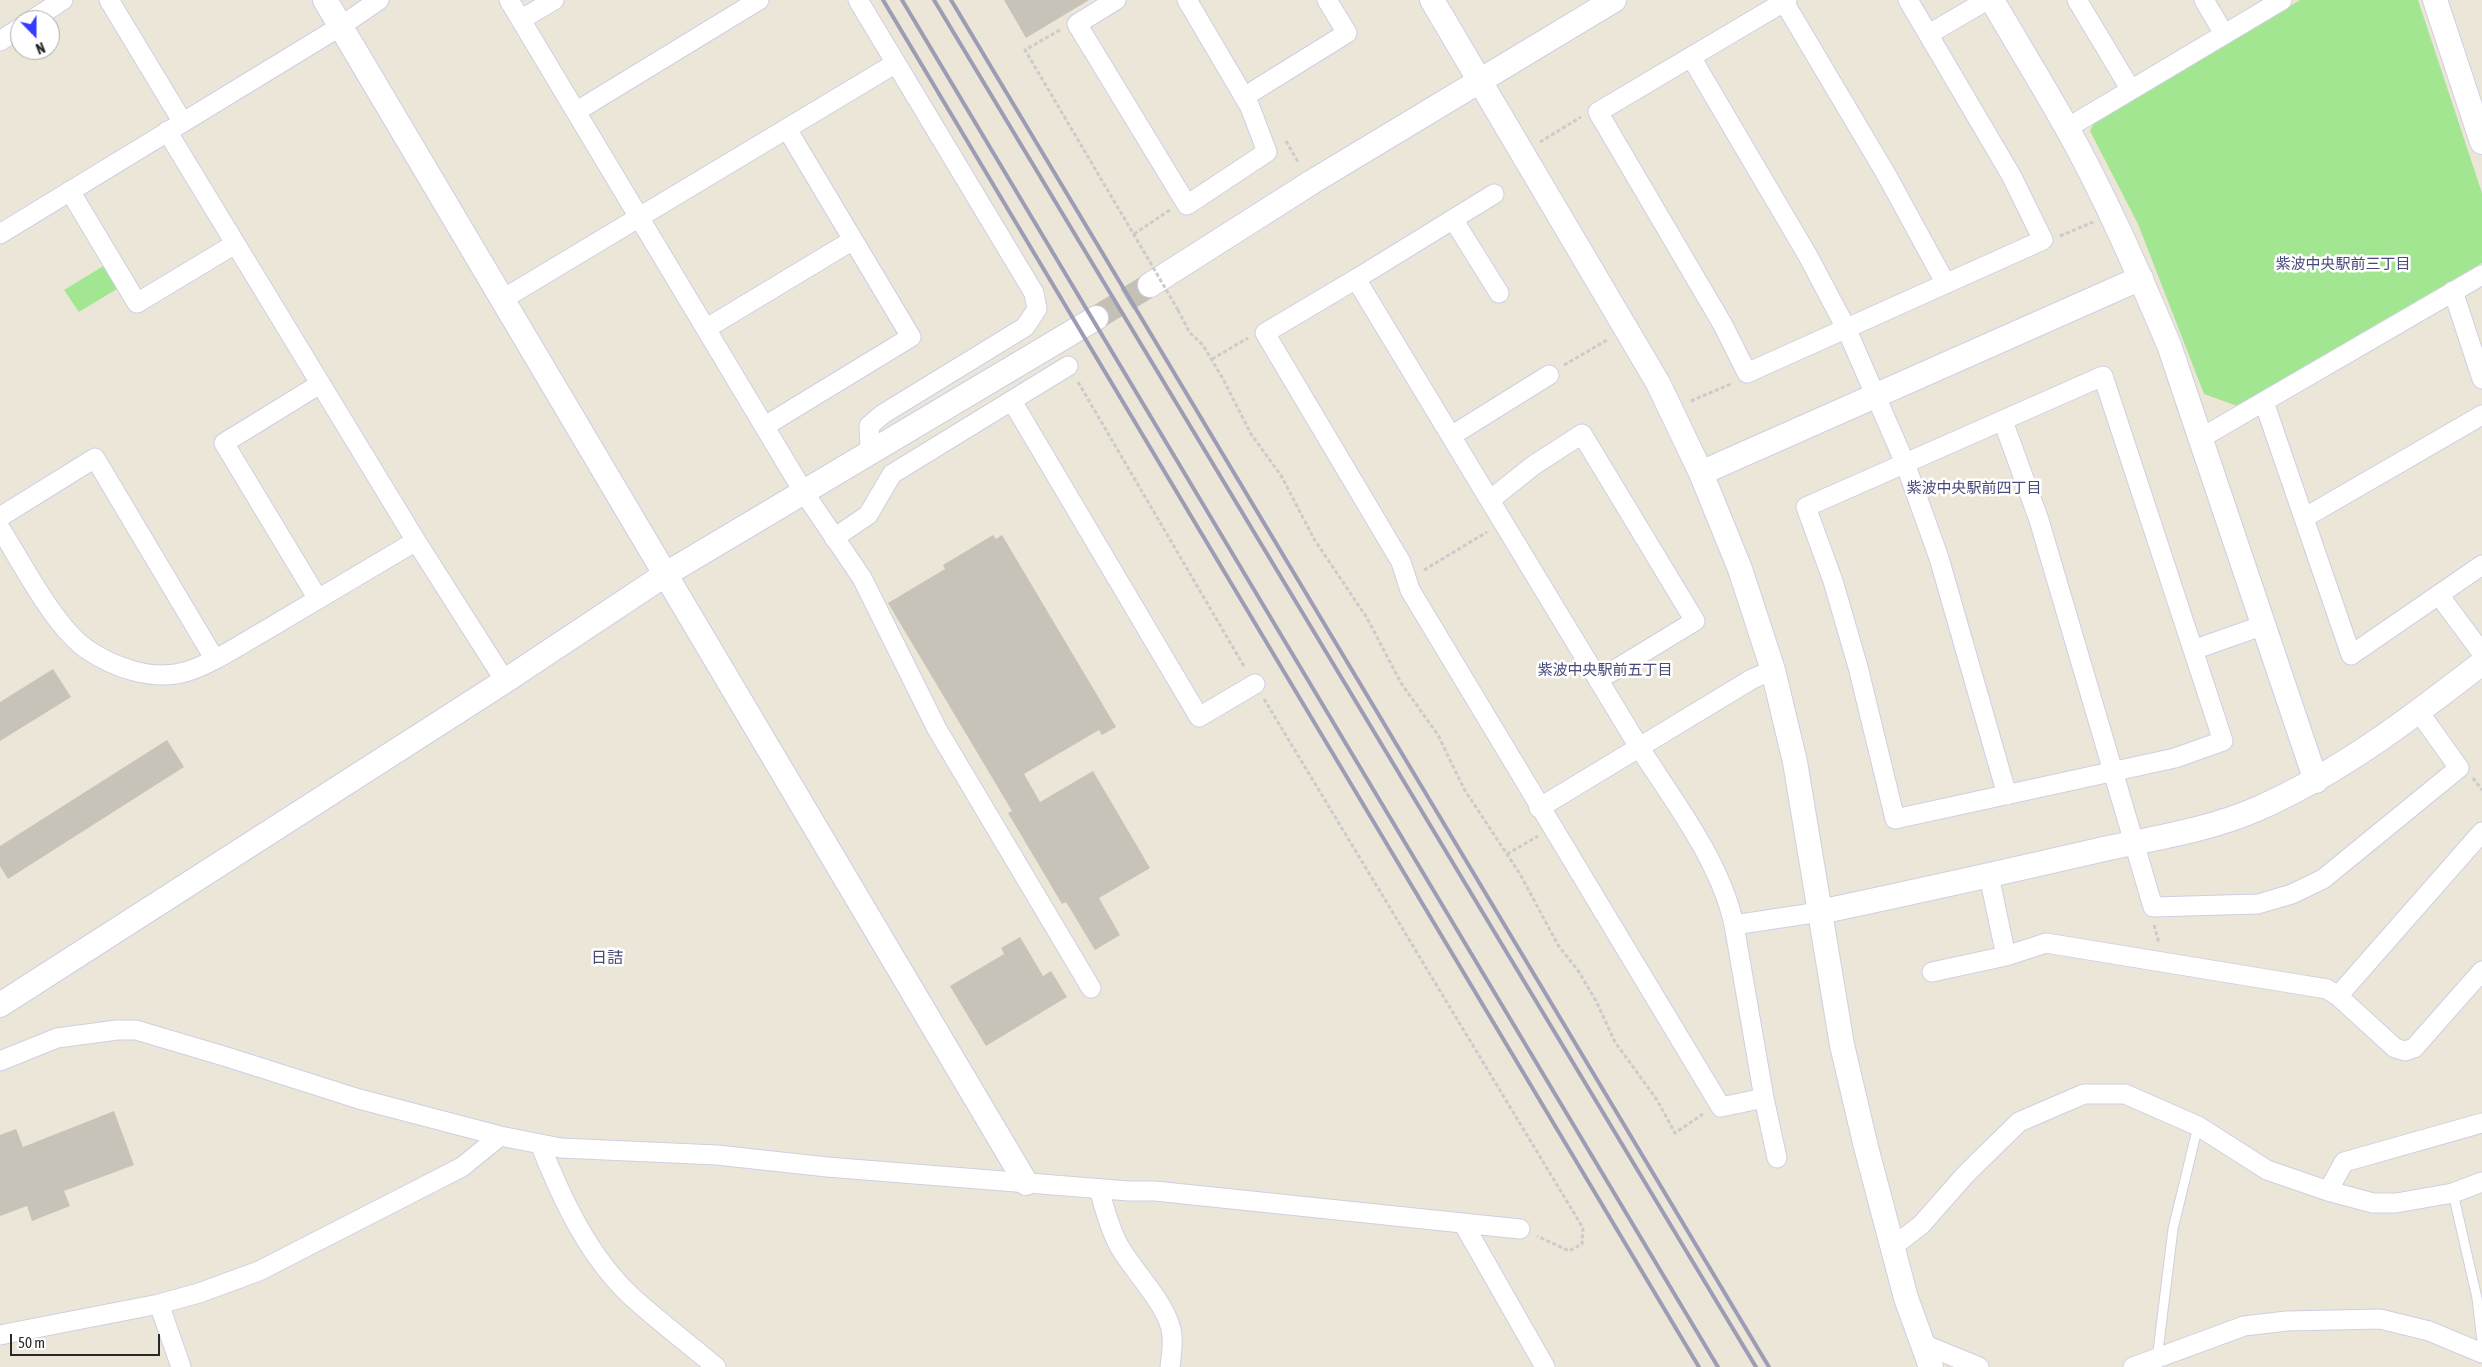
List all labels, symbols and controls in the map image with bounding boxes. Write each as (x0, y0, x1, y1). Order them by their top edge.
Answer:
north arrow (10, 10, 60, 60)
text: N (33, 39, 47, 57)
district label: 紫波中央駅前三丁目 (2276, 255, 2410, 273)
district label: 紫波中央駅前四丁目 (1907, 479, 2041, 497)
district label: 紫波中央駅前五丁目 (1538, 661, 1672, 679)
district label: 日詰 (591, 948, 623, 968)
scale bar (12, 1324, 162, 1356)
text: 50 m (18, 1334, 45, 1351)

